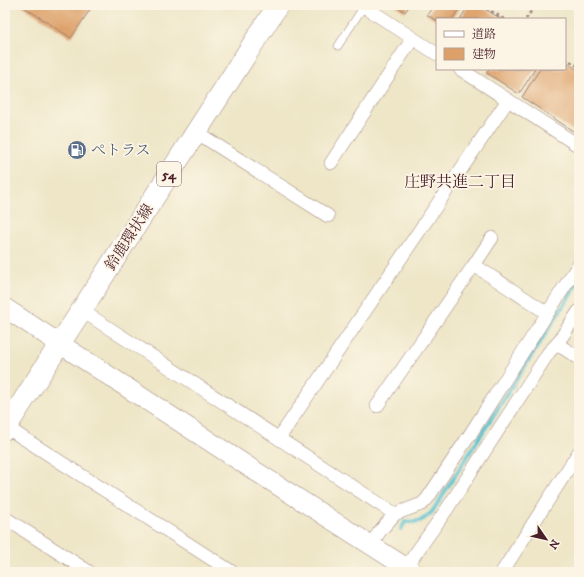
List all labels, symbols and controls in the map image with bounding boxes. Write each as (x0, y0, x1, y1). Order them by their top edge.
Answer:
legend (436, 18, 566, 70)
text: 道路 (472, 27, 496, 42)
text: 建物 (472, 47, 496, 62)
fuel station icon: ぺトラス (66, 139, 88, 161)
place label: ぺトラス (91, 141, 151, 160)
road number: 54 (157, 162, 181, 186)
district label: 庄野共進二丁目 (404, 172, 516, 192)
street label: 鈴鹿環状線 (101, 201, 158, 274)
north arrow (526, 519, 566, 559)
text: N (545, 536, 562, 552)

